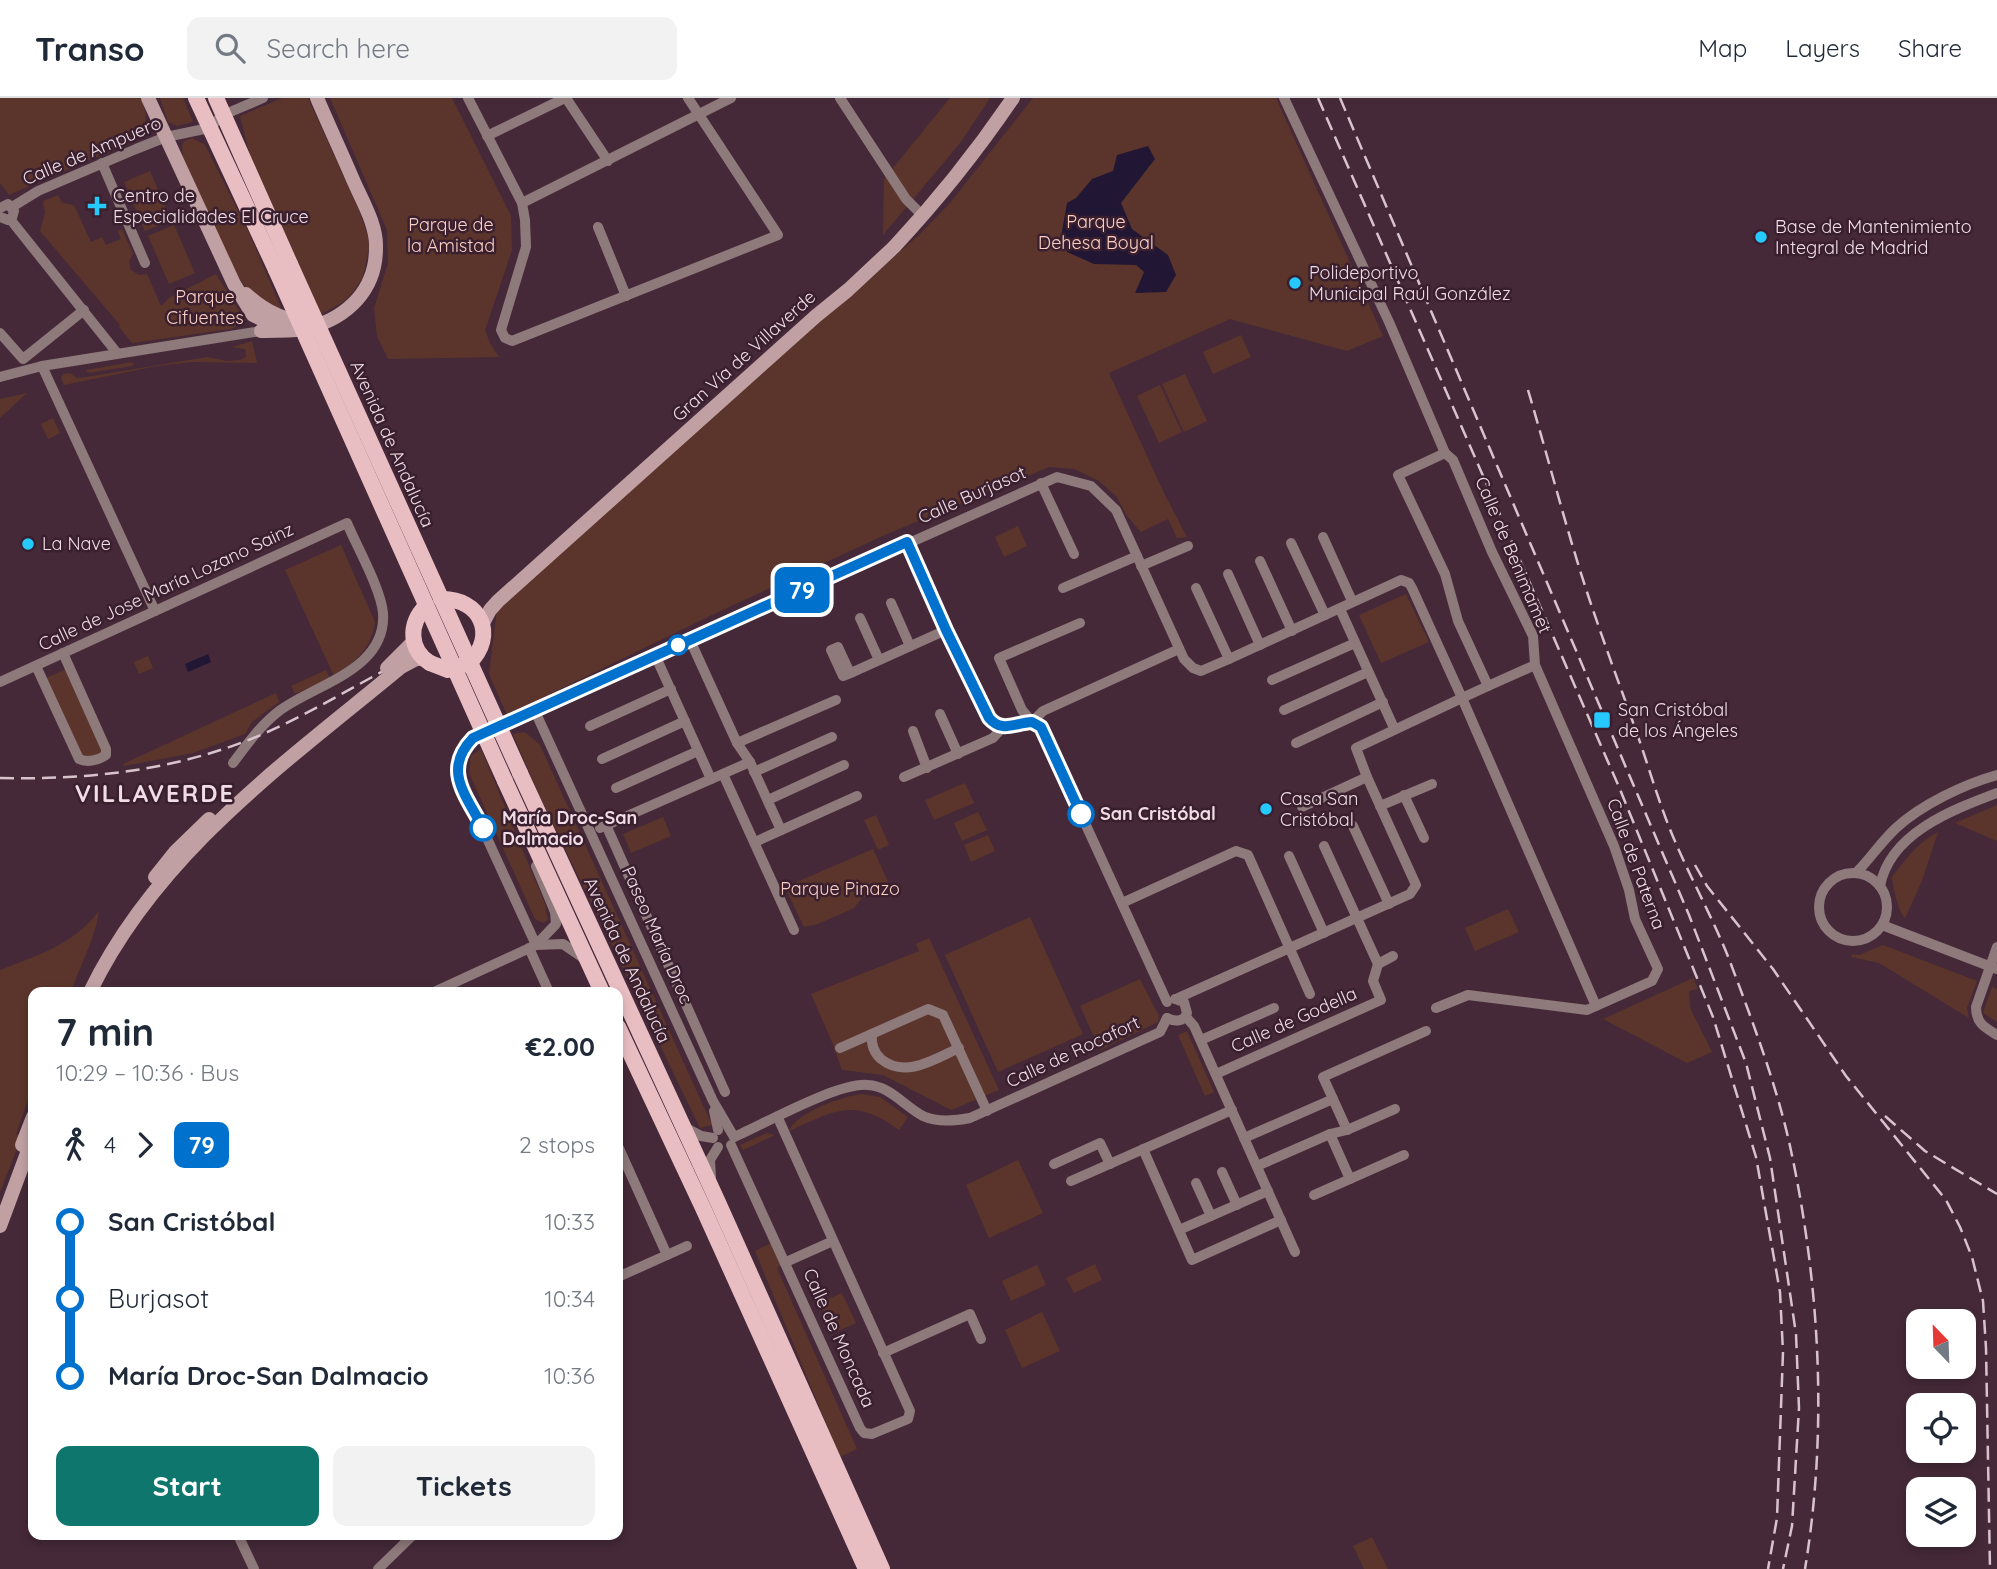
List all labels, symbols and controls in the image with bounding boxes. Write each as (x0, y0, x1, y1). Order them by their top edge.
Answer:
search box (187, 17, 677, 80)
text: Transo (35, 28, 145, 69)
icon: search (211, 29, 249, 67)
text: Search here (267, 32, 410, 65)
text: Map (1698, 33, 1747, 63)
text: Layers (1785, 33, 1860, 63)
text: Share (1898, 33, 1962, 63)
street label: Calle de Ampuero (19, 111, 165, 190)
place label: Centro de Especialidades El Cruce (113, 184, 309, 228)
marker: Centro de Especialidades El Cruce (87, 196, 107, 216)
park label: Parque Dehesa Boyal (1038, 210, 1154, 254)
park label: Parque de la Amistad (407, 213, 495, 257)
place label: Base de Mantenimiento Integral de Madrid (1775, 215, 1972, 259)
marker: Base de Mantenimiento Integral de Madrid (1753, 229, 1769, 245)
place label: Polideportivo Municipal Raúl González (1309, 261, 1511, 305)
marker: Polideportivo Municipal Raúl González (1287, 275, 1303, 291)
park label: Parque Cifuentes (166, 285, 244, 329)
street label: Gran Vía de Villaverde (667, 285, 820, 426)
street label: Avenida de Andalucía (345, 357, 440, 531)
street label: Calle Burjasot (914, 460, 1029, 529)
street label: Calle de Benimamet (1470, 473, 1557, 637)
street label: Calle de Jose María Lozano Sainz (35, 517, 297, 656)
place label: La Nave (42, 532, 111, 555)
marker: La Nave (20, 536, 36, 552)
line badge: 79 (770, 567, 834, 613)
text: 79 (789, 575, 815, 605)
unlabelled marker (668, 635, 688, 655)
place label: San Cristóbal de los Ángeles (1618, 698, 1738, 742)
marker: San Cristóbal de los Ángeles (1592, 710, 1612, 730)
district label: VILLAVERDE (75, 778, 235, 808)
place label: Casa San Cristóbal (1280, 787, 1359, 831)
street label: Calle de Paterna (1602, 795, 1671, 933)
marker: San Cristóbal (1068, 801, 1094, 827)
marker: Casa San Cristóbal (1258, 801, 1274, 817)
place label: San Cristóbal (1100, 802, 1216, 825)
place label: María Droc-San Dalmacio (502, 806, 637, 850)
marker: María Droc-San Dalmacio (470, 815, 496, 841)
street label: Paseo María Droc (617, 863, 698, 1007)
street label: Avenida de Andalucía (579, 873, 676, 1046)
park label: Parque Pinazo (780, 877, 900, 900)
street label: Calle de Godella (1227, 981, 1360, 1058)
text: 7 min (56, 1008, 154, 1056)
street label: Calle de Rocafort (1002, 1011, 1143, 1093)
text: €2.00 (526, 1030, 595, 1063)
text: 10:29 – 10:36 · Bus (56, 1058, 239, 1087)
icon: walk (56, 1126, 94, 1164)
icon: forward (126, 1126, 164, 1164)
text: 4 (104, 1130, 116, 1159)
text: 79 (188, 1130, 215, 1160)
text: 2 stops (519, 1130, 595, 1159)
text: San Cristóbal (108, 1205, 275, 1238)
text: 10:33 (544, 1207, 595, 1236)
street label: Calle de Moncada (798, 1265, 880, 1411)
text: Burjasot (108, 1282, 209, 1315)
text: 10:34 (544, 1284, 595, 1313)
north arrow (1906, 1309, 1976, 1379)
map controls (1906, 1309, 1976, 1547)
text: María Droc-San Dalmacio (108, 1359, 429, 1392)
text: 10:36 (544, 1361, 595, 1390)
button: locate (1906, 1393, 1976, 1463)
button: Start (56, 1446, 319, 1526)
button: Tickets (333, 1446, 595, 1526)
button: layers (1906, 1477, 1976, 1547)

